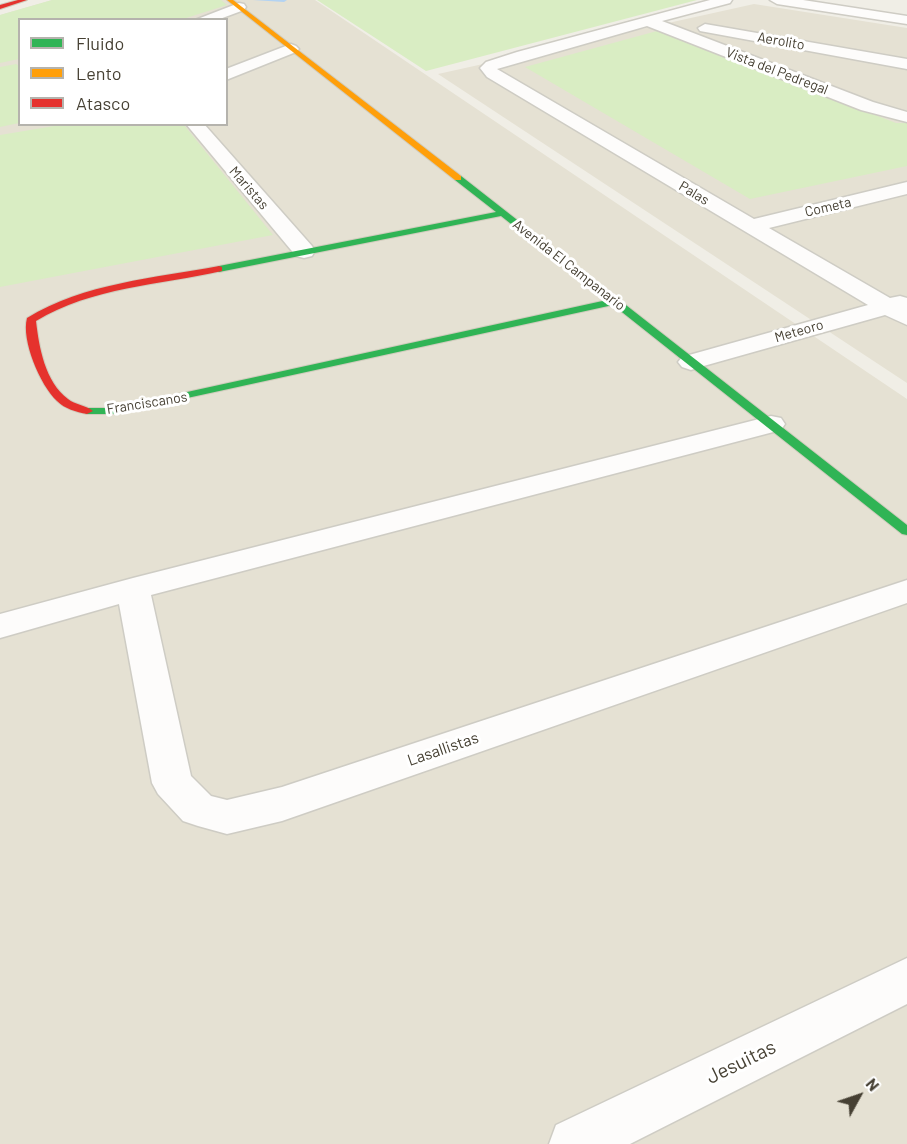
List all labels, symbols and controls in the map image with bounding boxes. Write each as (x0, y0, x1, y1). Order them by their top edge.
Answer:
legend (18, 18, 228, 126)
street label: Aerolito (756, 29, 806, 53)
text: Fluido (76, 32, 124, 54)
street label: Vista del Pedregal (723, 44, 831, 98)
text: Lento (76, 62, 122, 84)
text: Atasco (76, 92, 130, 114)
street label: Maristas (226, 163, 272, 213)
street label: Palas (676, 177, 712, 209)
street label: Cometa (803, 194, 853, 220)
street label: Avenida El Campanario (509, 216, 629, 314)
street label: Meteoro (773, 316, 825, 346)
street label: Franciscanos (106, 388, 188, 418)
street label: Lasallistas (405, 728, 481, 770)
street label: Jesuitas (702, 1035, 780, 1089)
north arrow (829, 1066, 889, 1126)
text: N (862, 1074, 884, 1094)

